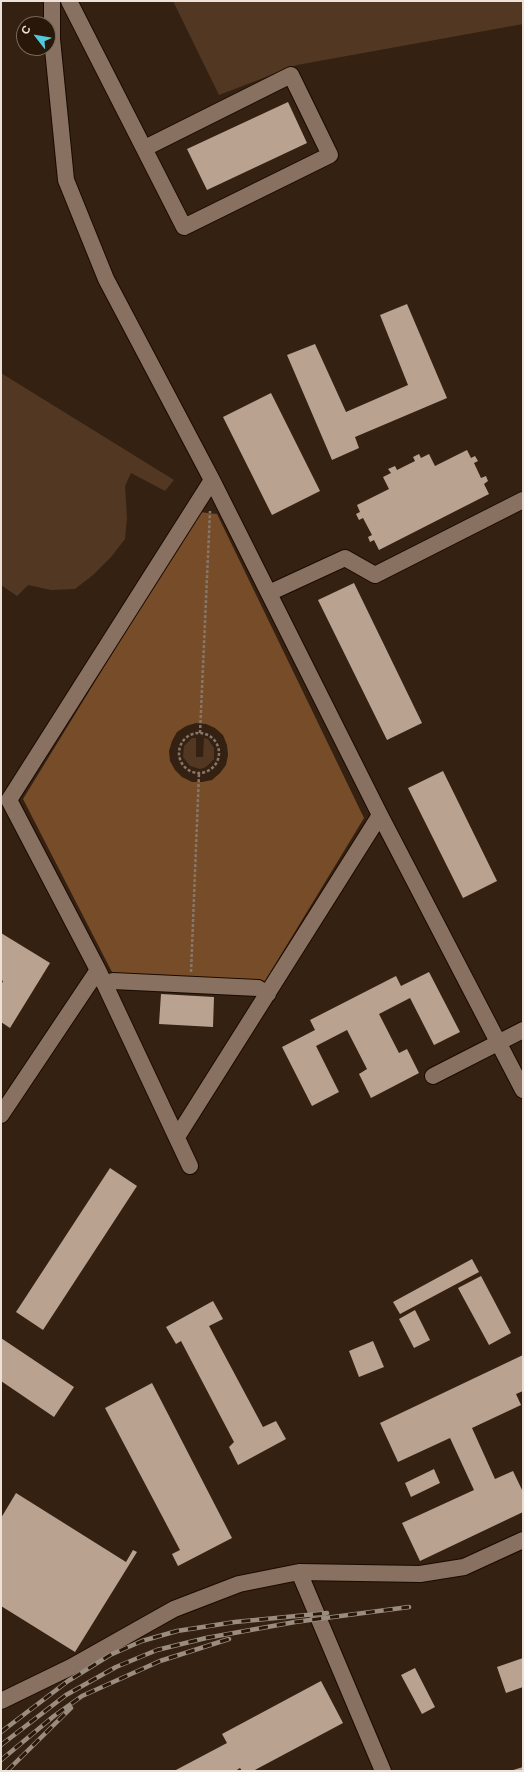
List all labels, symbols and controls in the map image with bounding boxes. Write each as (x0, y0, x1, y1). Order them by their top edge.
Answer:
north arrow (16, 16, 56, 56)
text: С (19, 23, 34, 37)

